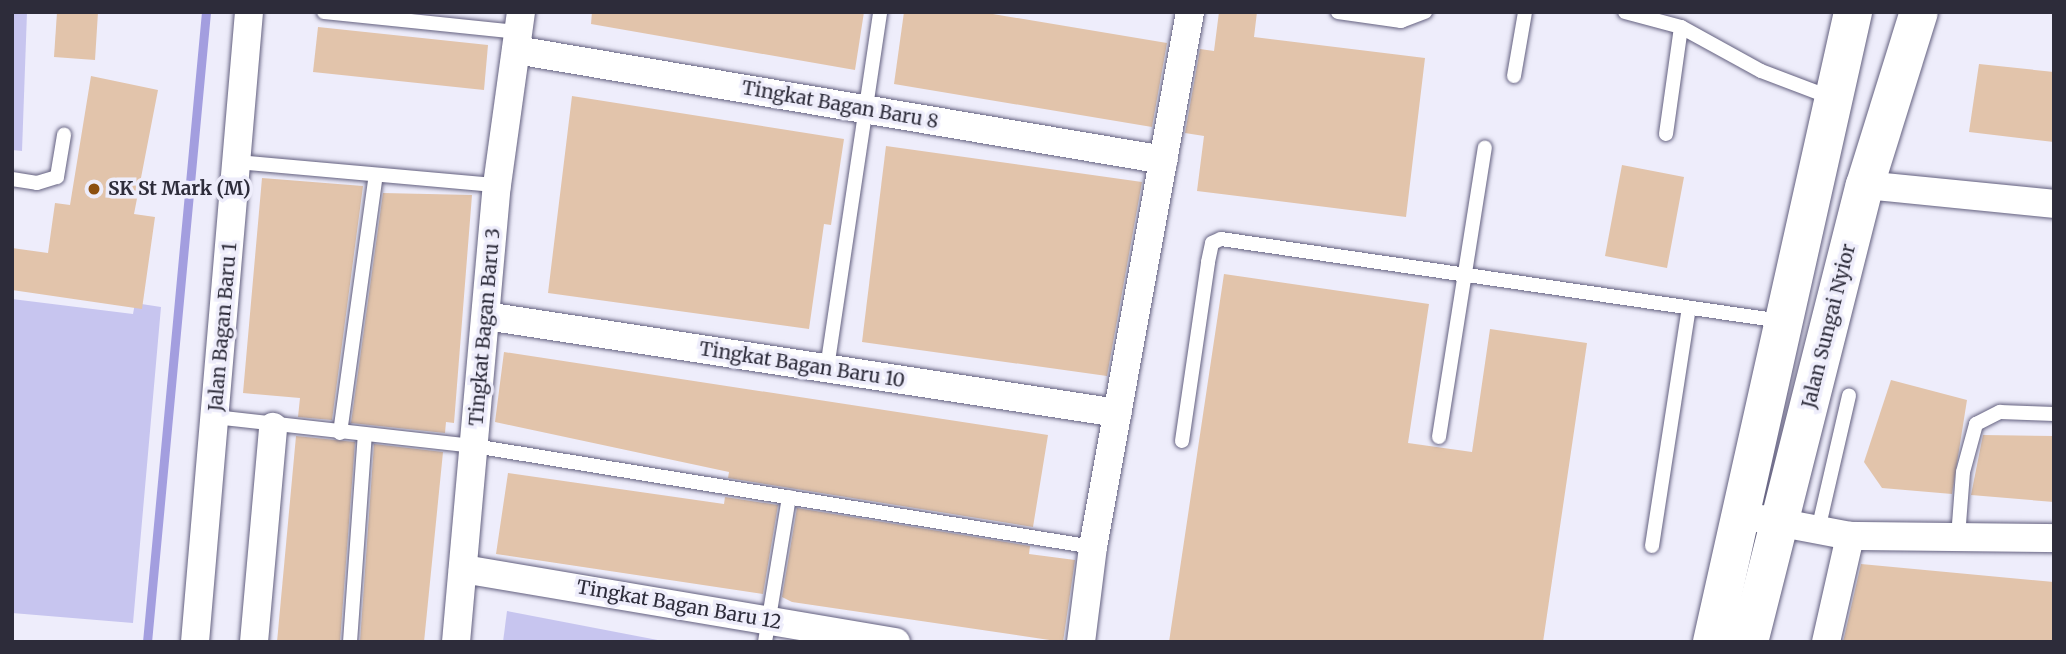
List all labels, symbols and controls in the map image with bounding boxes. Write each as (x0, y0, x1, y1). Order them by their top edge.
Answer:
street label: Tingkat Bagan Baru 8 (740, 76, 940, 134)
place label: SK St Mark (M) (108, 178, 251, 200)
marker: SK St Mark (M) (86, 181, 102, 197)
street label: Tingkat Bagan Baru 3 (465, 227, 505, 427)
street label: Jalan Sungai Nyior (1798, 241, 1860, 411)
street label: Jalan Bagan Baru 1 (204, 242, 242, 412)
street label: Tingkat Bagan Baru 10 (698, 337, 906, 393)
street label: Tingkat Bagan Baru 12 (575, 576, 783, 634)

